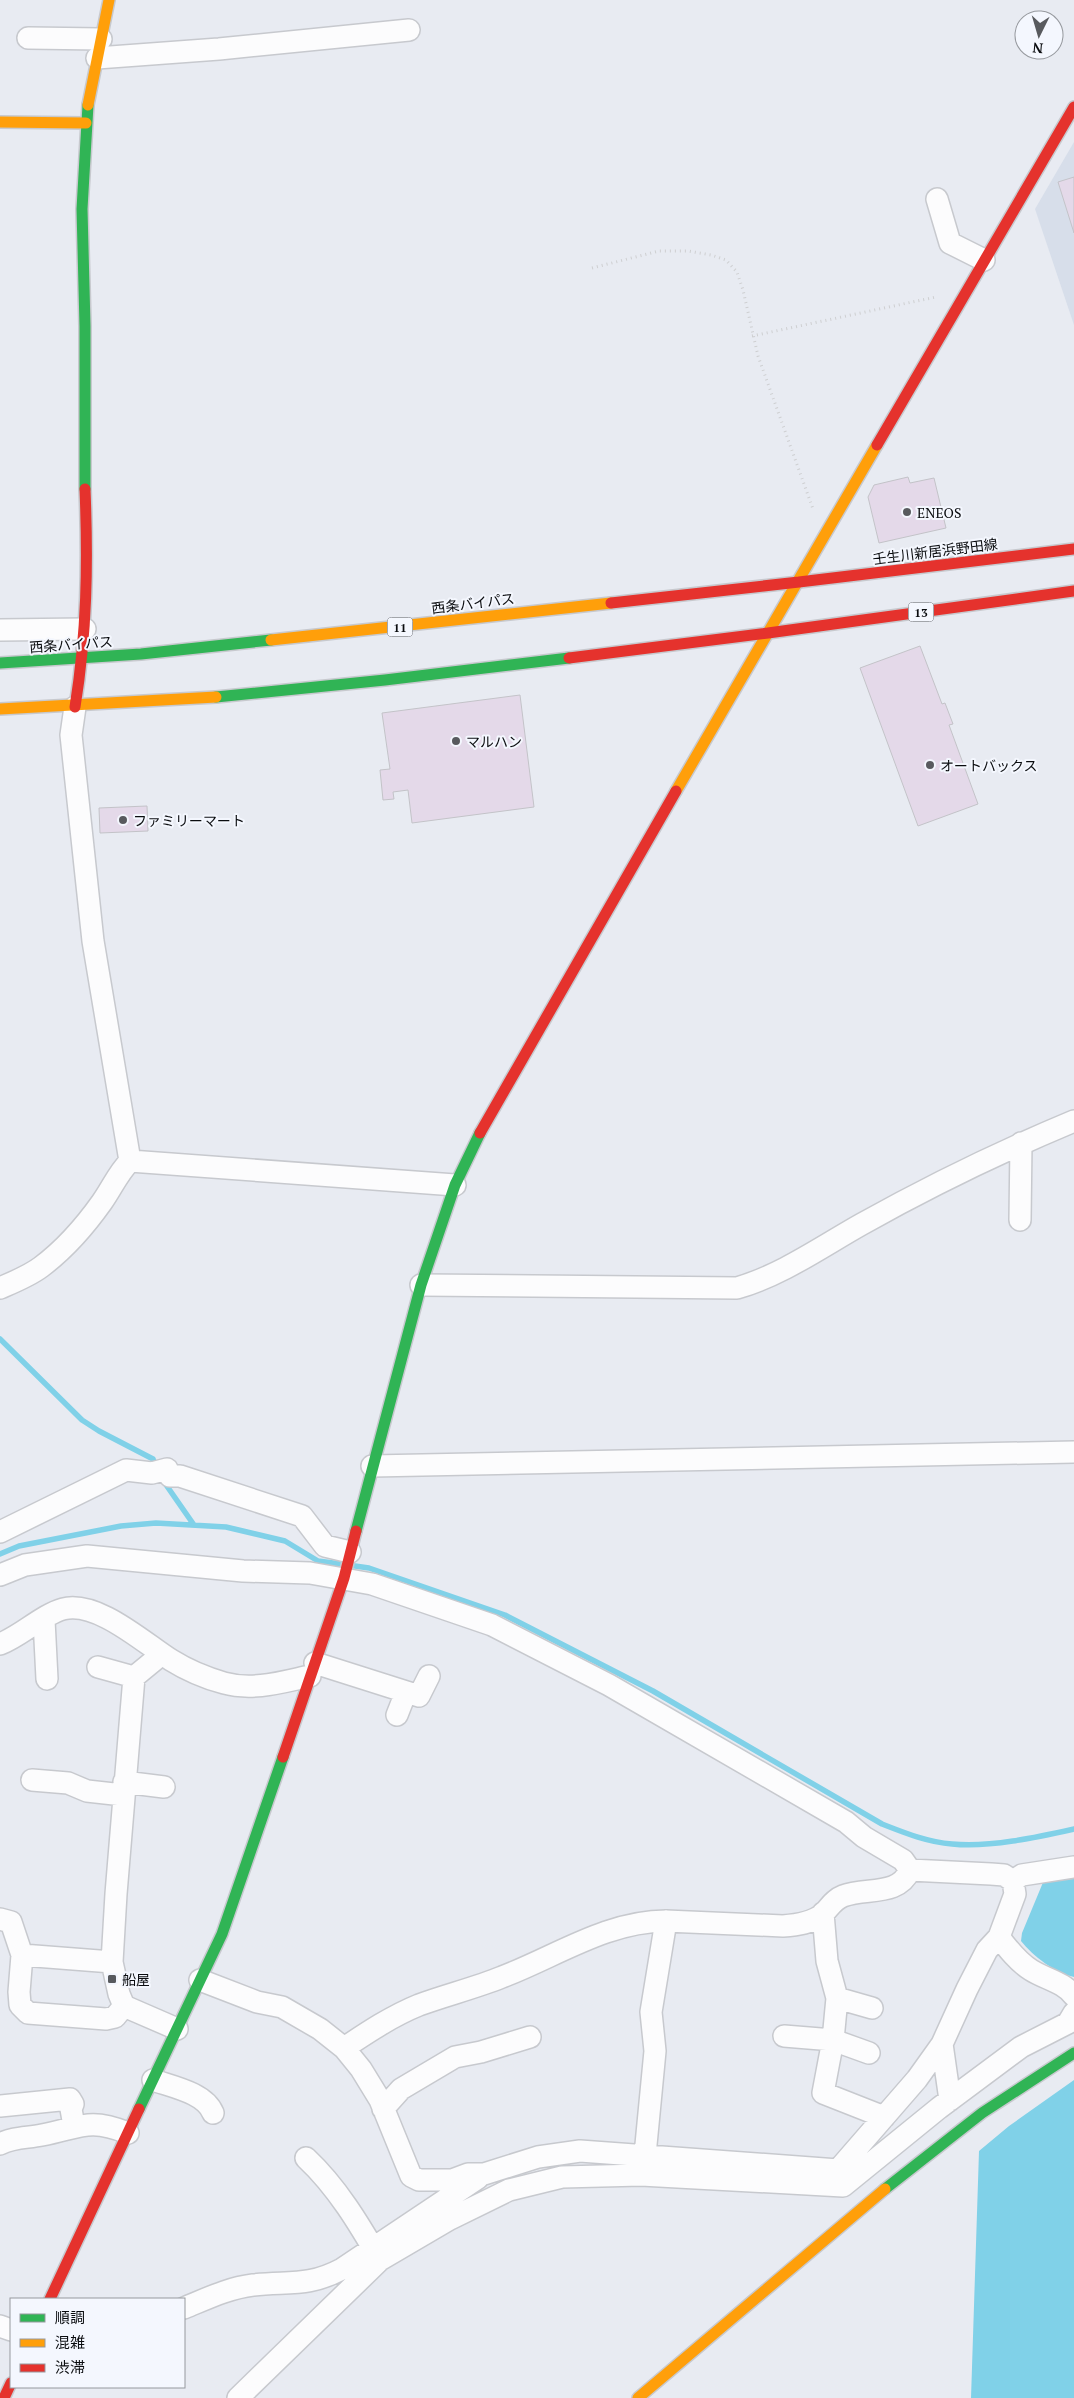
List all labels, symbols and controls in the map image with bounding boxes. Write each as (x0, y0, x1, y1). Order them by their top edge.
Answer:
north arrow (1014, 10, 1064, 60)
text: N (1031, 38, 1044, 58)
place label: ENEOS (917, 503, 961, 522)
marker: ENEOS (901, 506, 913, 518)
street label: 壬生川新居浜野田線 (871, 534, 999, 568)
street label: 西条バイパス (430, 588, 516, 618)
road number: 13 (908, 602, 934, 622)
road number: 11 (388, 618, 412, 636)
street label: 西条バイパス (29, 632, 113, 656)
place label: マルハン (466, 732, 522, 751)
marker: マルハン (450, 735, 462, 747)
place label: オートバックス (940, 756, 1038, 775)
marker: オートバックス (924, 759, 936, 771)
place label: ファミリーマート (133, 811, 245, 830)
marker: ファミリーマート (117, 814, 129, 826)
place label: 船屋 (122, 1970, 150, 1989)
marker: 船屋 (106, 1973, 118, 1985)
legend (10, 2298, 185, 2388)
text: 順調 (55, 2307, 85, 2327)
text: 混雑 (55, 2332, 85, 2352)
text: 渋滞 (55, 2357, 85, 2377)

